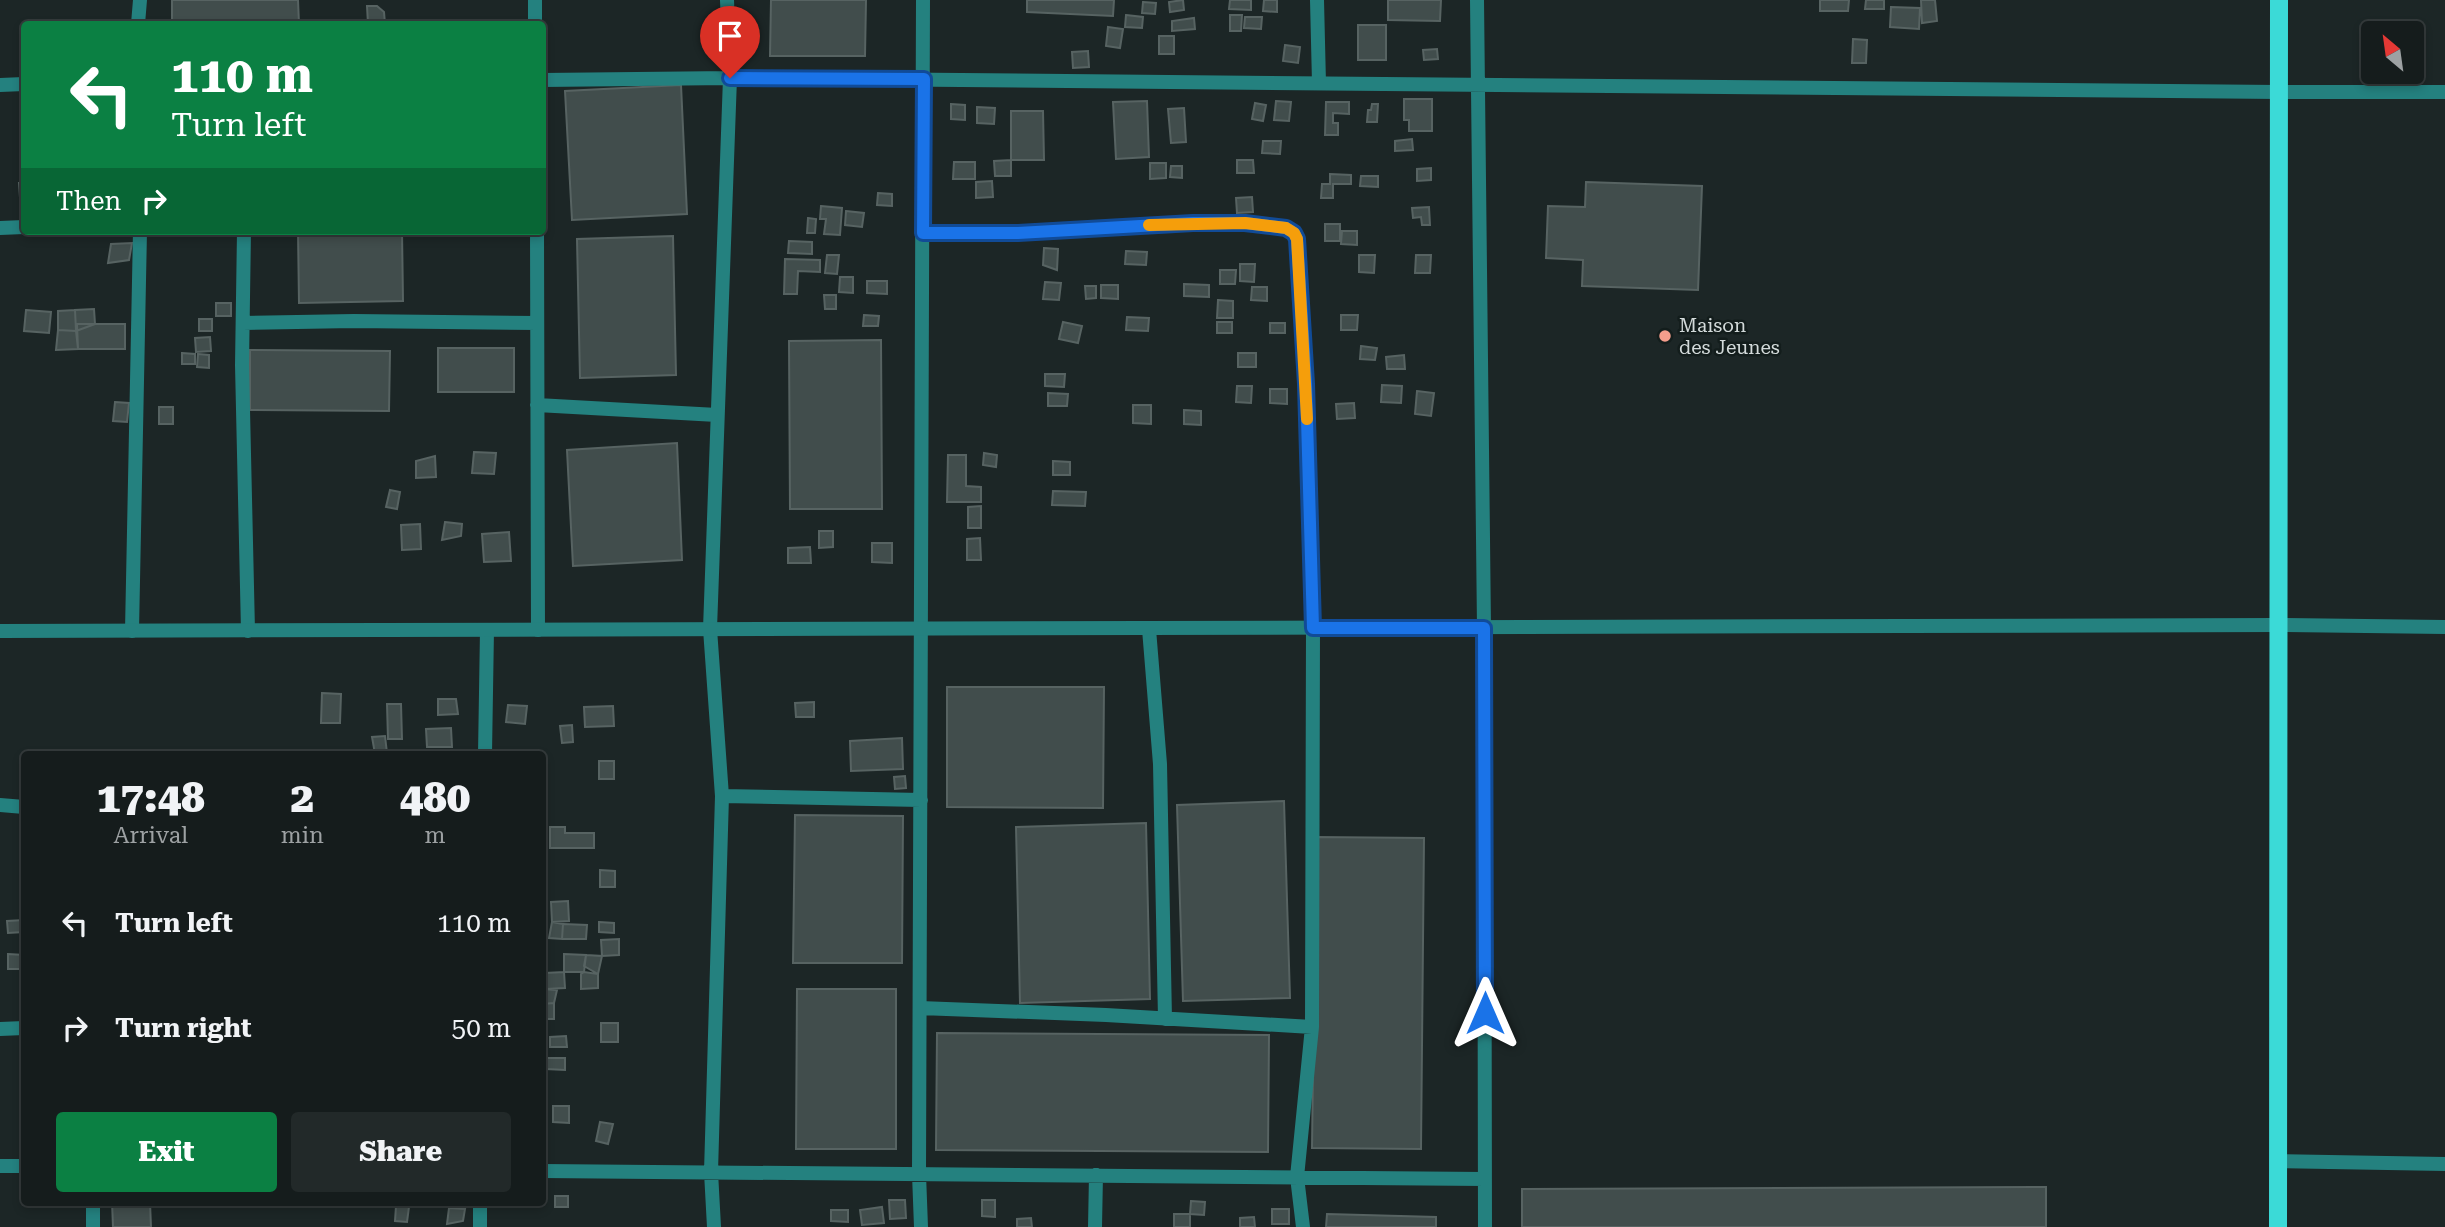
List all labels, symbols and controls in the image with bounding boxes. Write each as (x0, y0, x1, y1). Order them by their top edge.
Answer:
pin (700, 6, 760, 78)
icon: arrive (711, 17, 749, 55)
north arrow (2361, 21, 2424, 84)
map controls (2361, 21, 2424, 84)
text: 110 m (171, 47, 313, 104)
icon: left (56, 49, 147, 140)
text: Turn left (171, 106, 306, 144)
icon: right (135, 182, 173, 220)
text: Then (56, 186, 121, 216)
place label: Maison des Jeunes (1679, 314, 1780, 359)
marker: Maison des Jeunes (1657, 328, 1673, 344)
text: 17:48 (97, 773, 205, 822)
text: 2 (290, 773, 314, 822)
text: 480 (400, 773, 470, 822)
text: Arrival (113, 822, 188, 849)
text: min (281, 822, 324, 849)
text: m (424, 822, 445, 849)
icon: left (56, 904, 94, 942)
text: Turn left (115, 908, 233, 938)
text: 110 m (437, 908, 511, 938)
position arrow (1448, 976, 1522, 1050)
icon: right (56, 1009, 94, 1047)
text: Turn right (115, 1013, 251, 1043)
text: 50 m (452, 1013, 511, 1043)
button: Exit (56, 1112, 277, 1192)
button: Share (291, 1112, 511, 1192)

